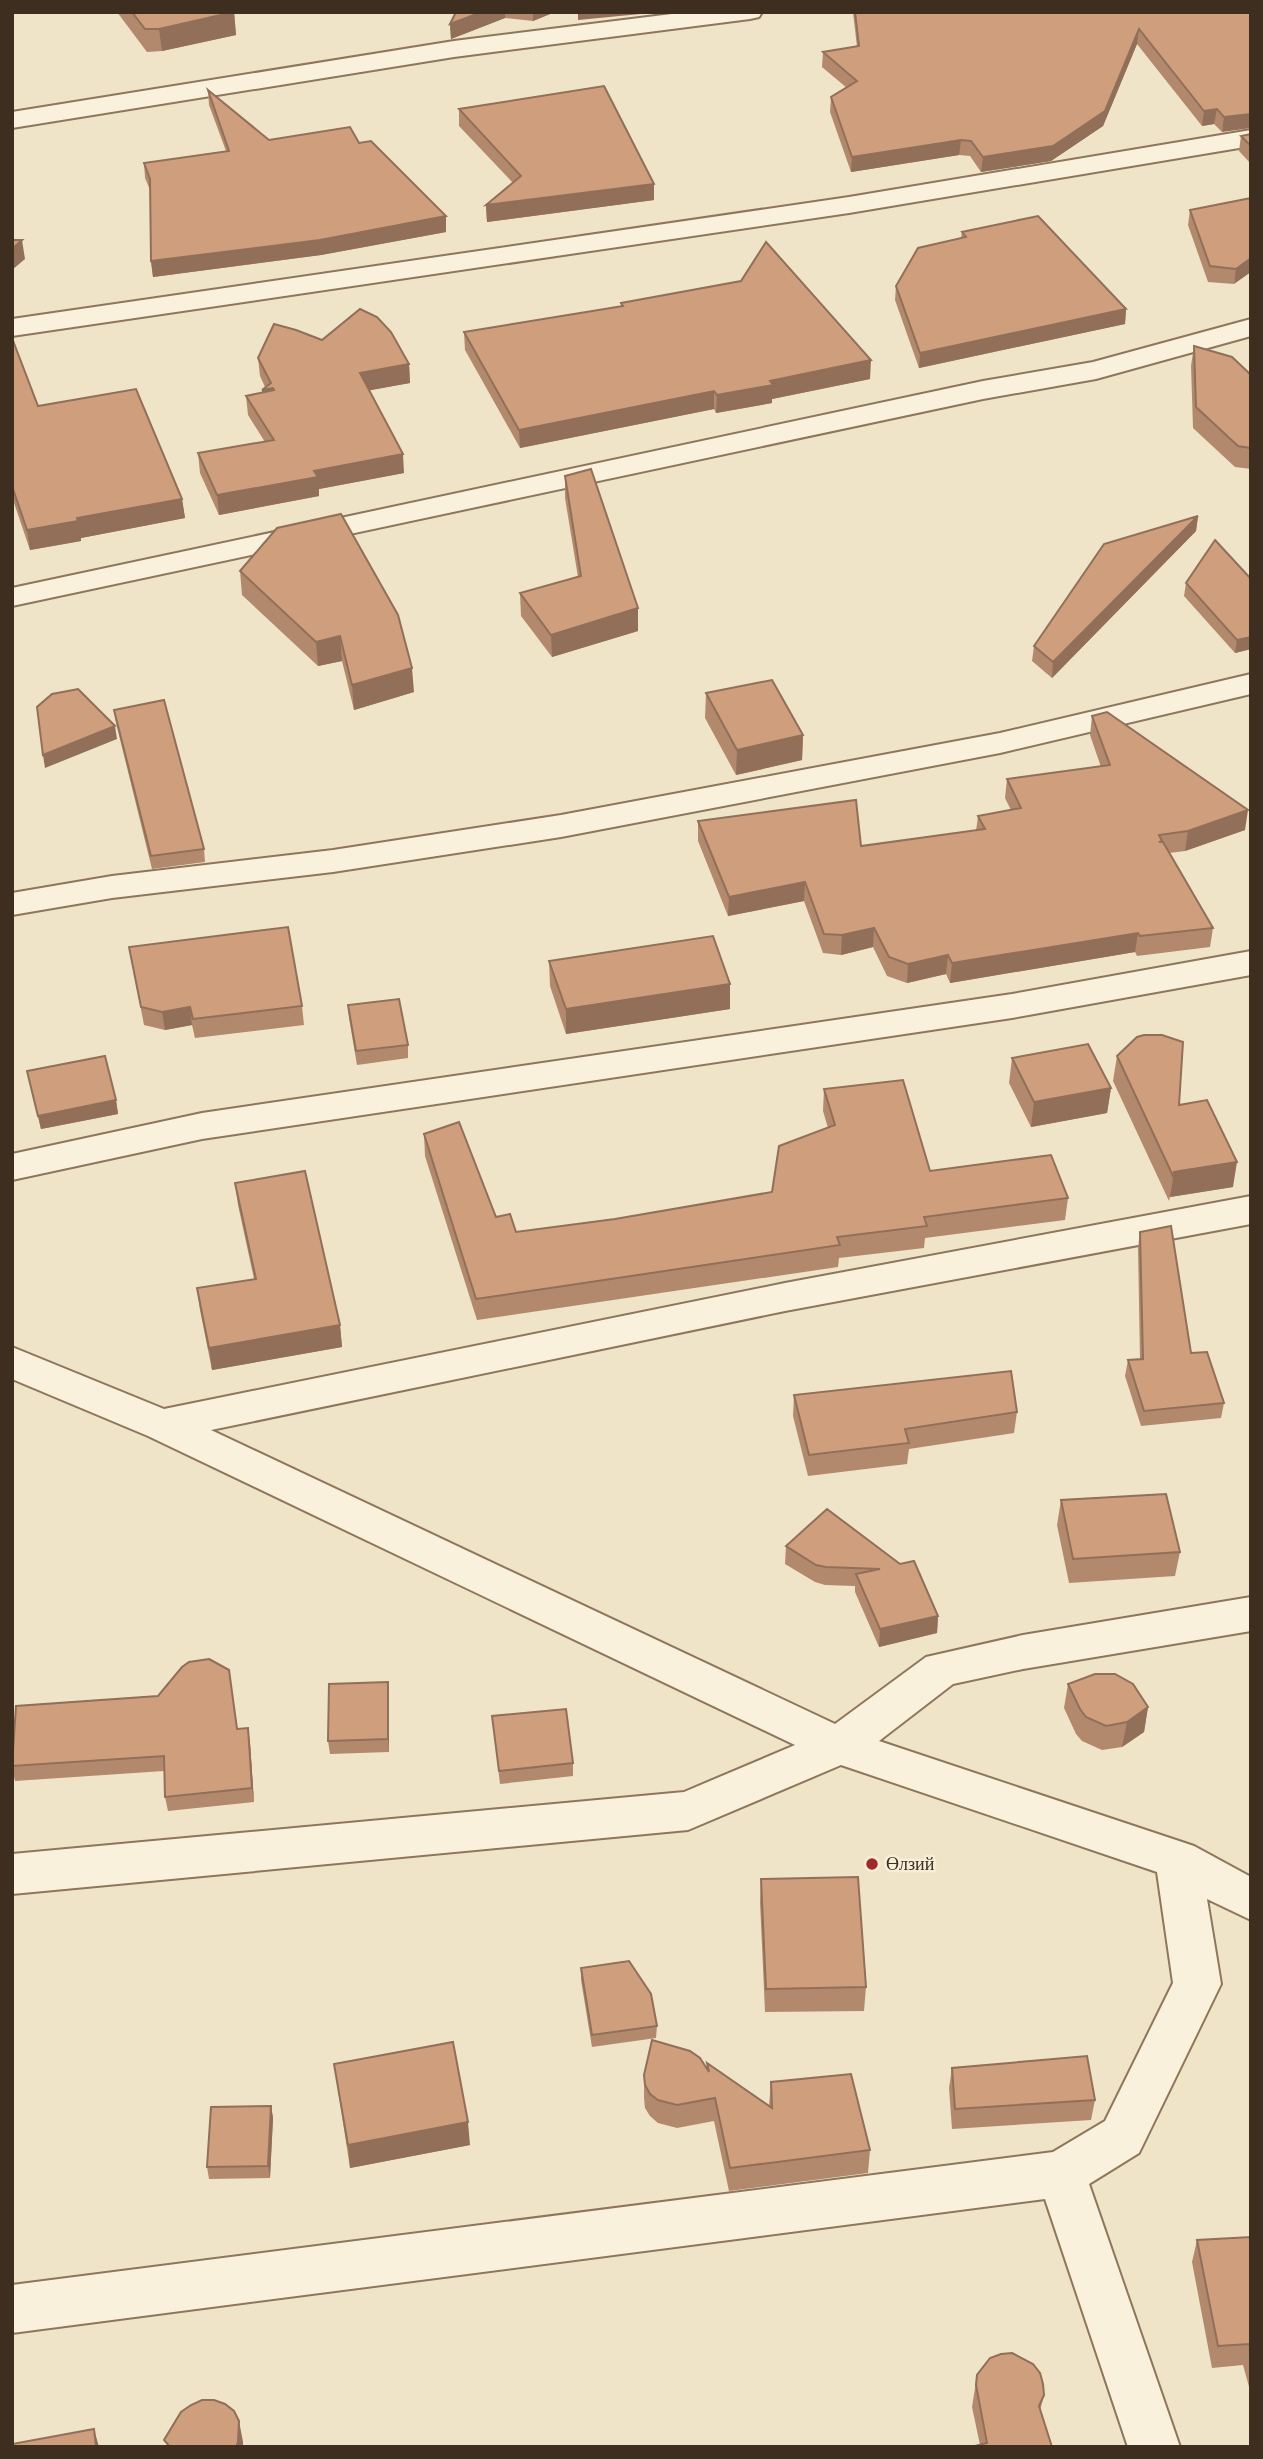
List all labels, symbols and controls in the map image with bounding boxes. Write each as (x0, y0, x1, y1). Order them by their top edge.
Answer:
place label: Өлзий (886, 1854, 935, 1874)
marker: Өлзий (864, 1856, 880, 1872)

